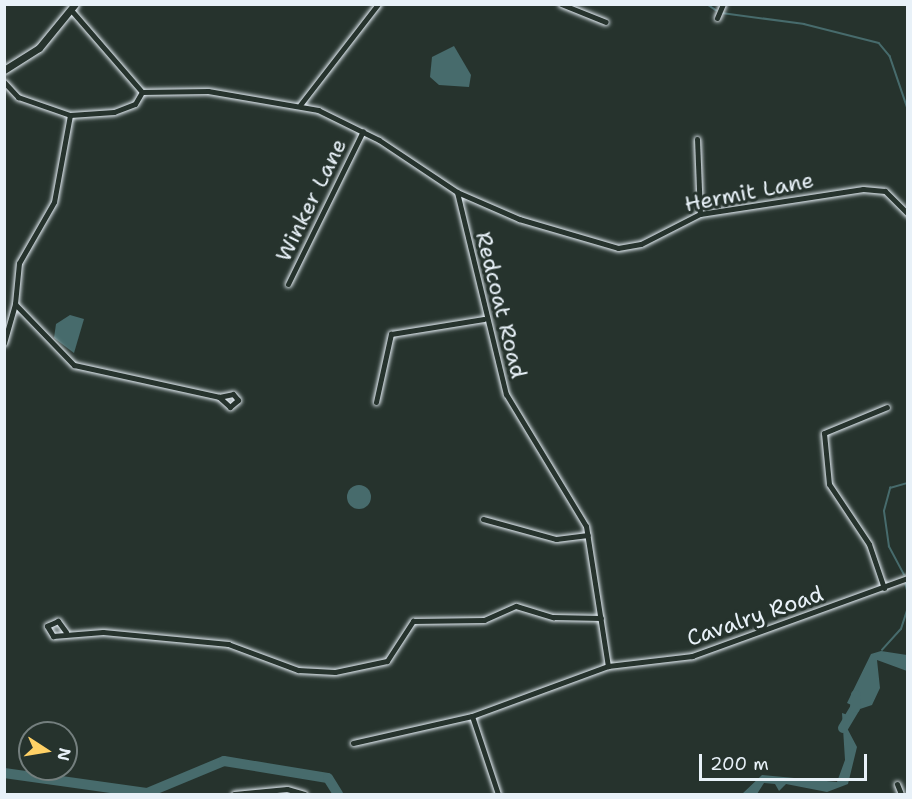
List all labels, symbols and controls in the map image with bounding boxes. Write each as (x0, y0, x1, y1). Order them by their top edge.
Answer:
street label: Winker Lane (270, 134, 352, 266)
street label: Hermit Lane (682, 167, 816, 217)
street label: Redcoat Road (470, 229, 532, 381)
street label: Cavalry Road (683, 580, 827, 652)
north arrow (18, 721, 78, 781)
scale bar (702, 742, 870, 780)
text: N (53, 746, 76, 763)
text: 200 m (710, 752, 769, 776)

